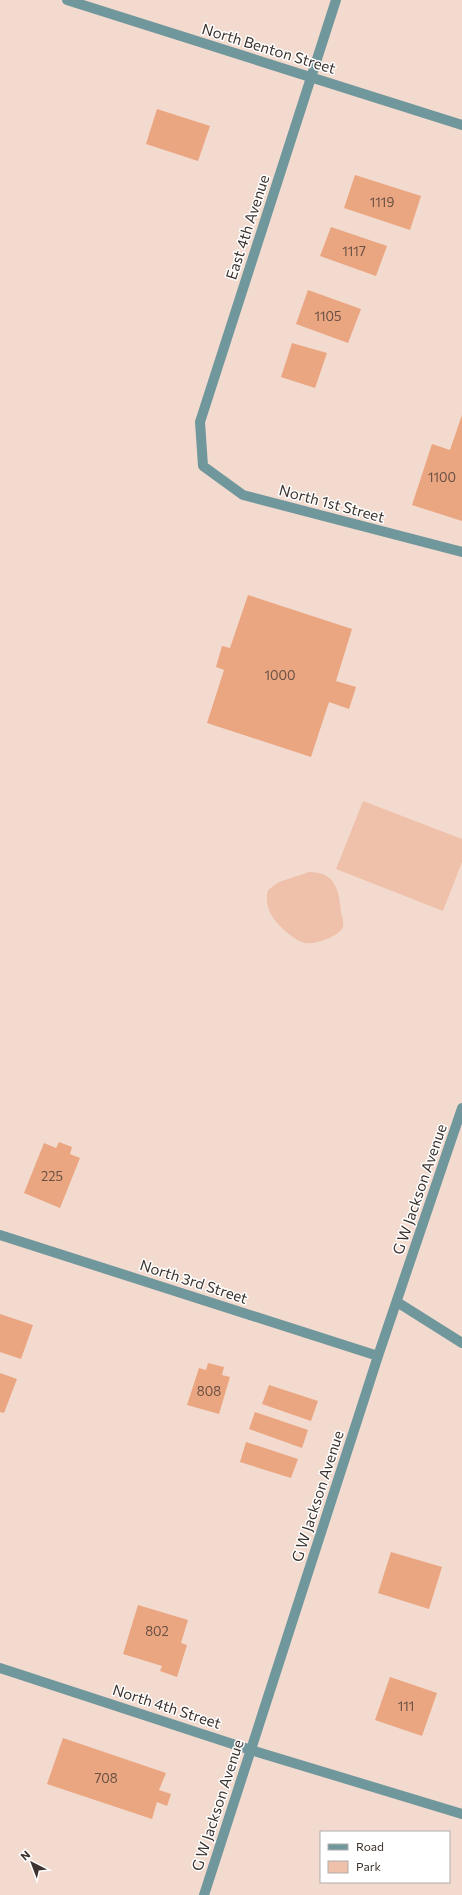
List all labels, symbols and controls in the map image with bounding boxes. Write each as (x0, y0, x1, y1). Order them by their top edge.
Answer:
street label: North Benton Street (200, 19, 338, 77)
street label: East 4th Avenue (222, 172, 272, 282)
house number: 1119 (370, 194, 394, 210)
house number: 1117 (342, 243, 366, 259)
house number: 1105 (314, 308, 342, 324)
house number: 1100 (428, 469, 456, 485)
street label: North 1st Street (277, 480, 387, 526)
house number: 1000 (264, 667, 296, 683)
street label: G W Jackson Avenue (388, 1121, 450, 1257)
house number: 225 (41, 1168, 63, 1184)
street label: North 3rd Street (138, 1255, 250, 1307)
house number: 808 (197, 1383, 221, 1399)
street label: G W Jackson Avenue (287, 1428, 347, 1564)
house number: 802 (145, 1623, 169, 1639)
street label: North 4th Street (111, 1680, 223, 1732)
house number: 111 (398, 1698, 414, 1714)
street label: G W Jackson Avenue (187, 1737, 247, 1873)
house number: 708 (94, 1770, 118, 1786)
legend (320, 1831, 450, 1883)
text: Road (356, 1839, 384, 1853)
north arrow (12, 1843, 52, 1883)
text: N (18, 1848, 32, 1863)
text: Park (356, 1859, 382, 1873)

